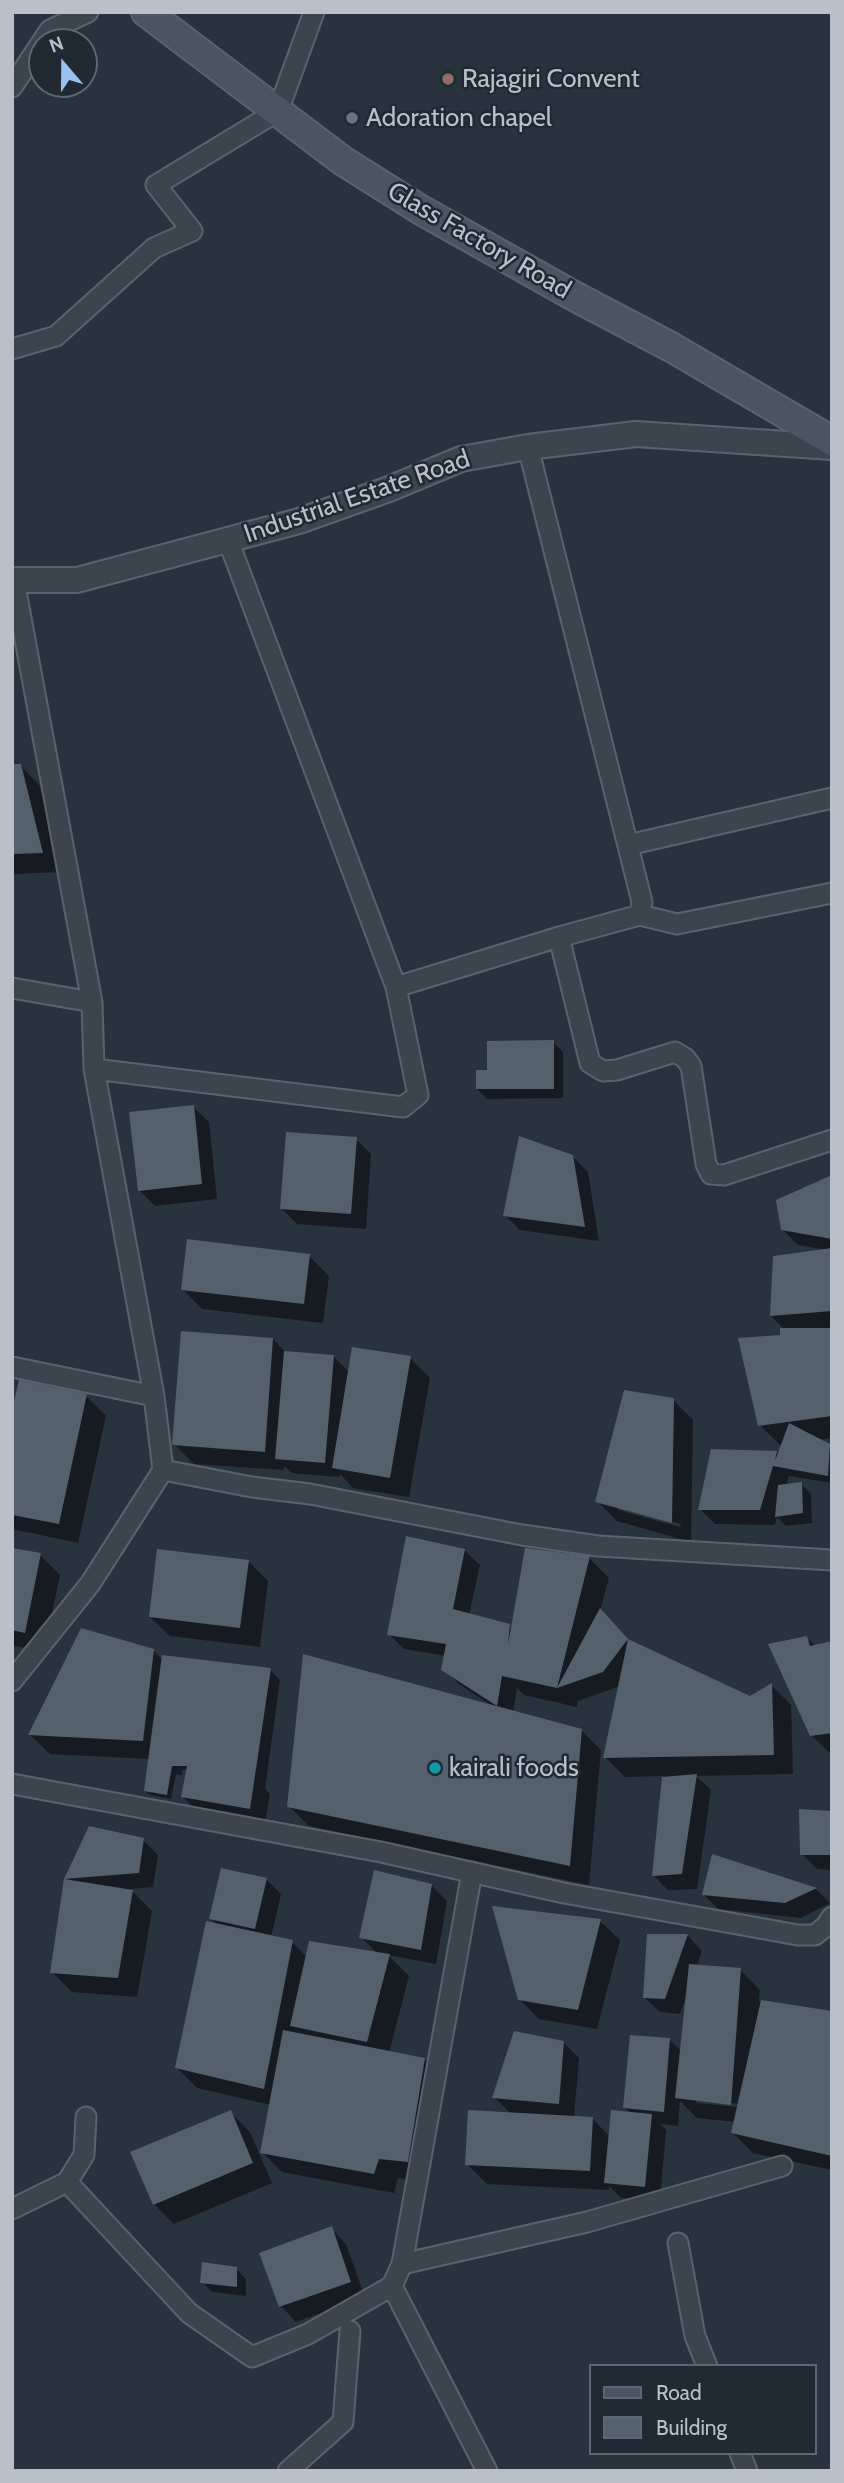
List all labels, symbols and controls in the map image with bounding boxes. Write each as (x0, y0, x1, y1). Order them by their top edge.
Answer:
north arrow (28, 28, 98, 98)
text: N (46, 32, 67, 58)
place label: Rajagiri Convent (462, 63, 640, 95)
marker: Rajagiri Convent (440, 71, 456, 87)
place label: Adoration chapel (366, 102, 552, 134)
marker: Adoration chapel (344, 110, 360, 126)
street label: Glass Factory Road (382, 176, 576, 306)
street label: Industrial Estate Road (240, 444, 474, 550)
place label: kairali foods (449, 1752, 579, 1784)
marker: kairali foods (427, 1760, 443, 1776)
legend (588, 2364, 816, 2455)
text: Road (656, 2380, 702, 2405)
text: Building (656, 2415, 727, 2440)

